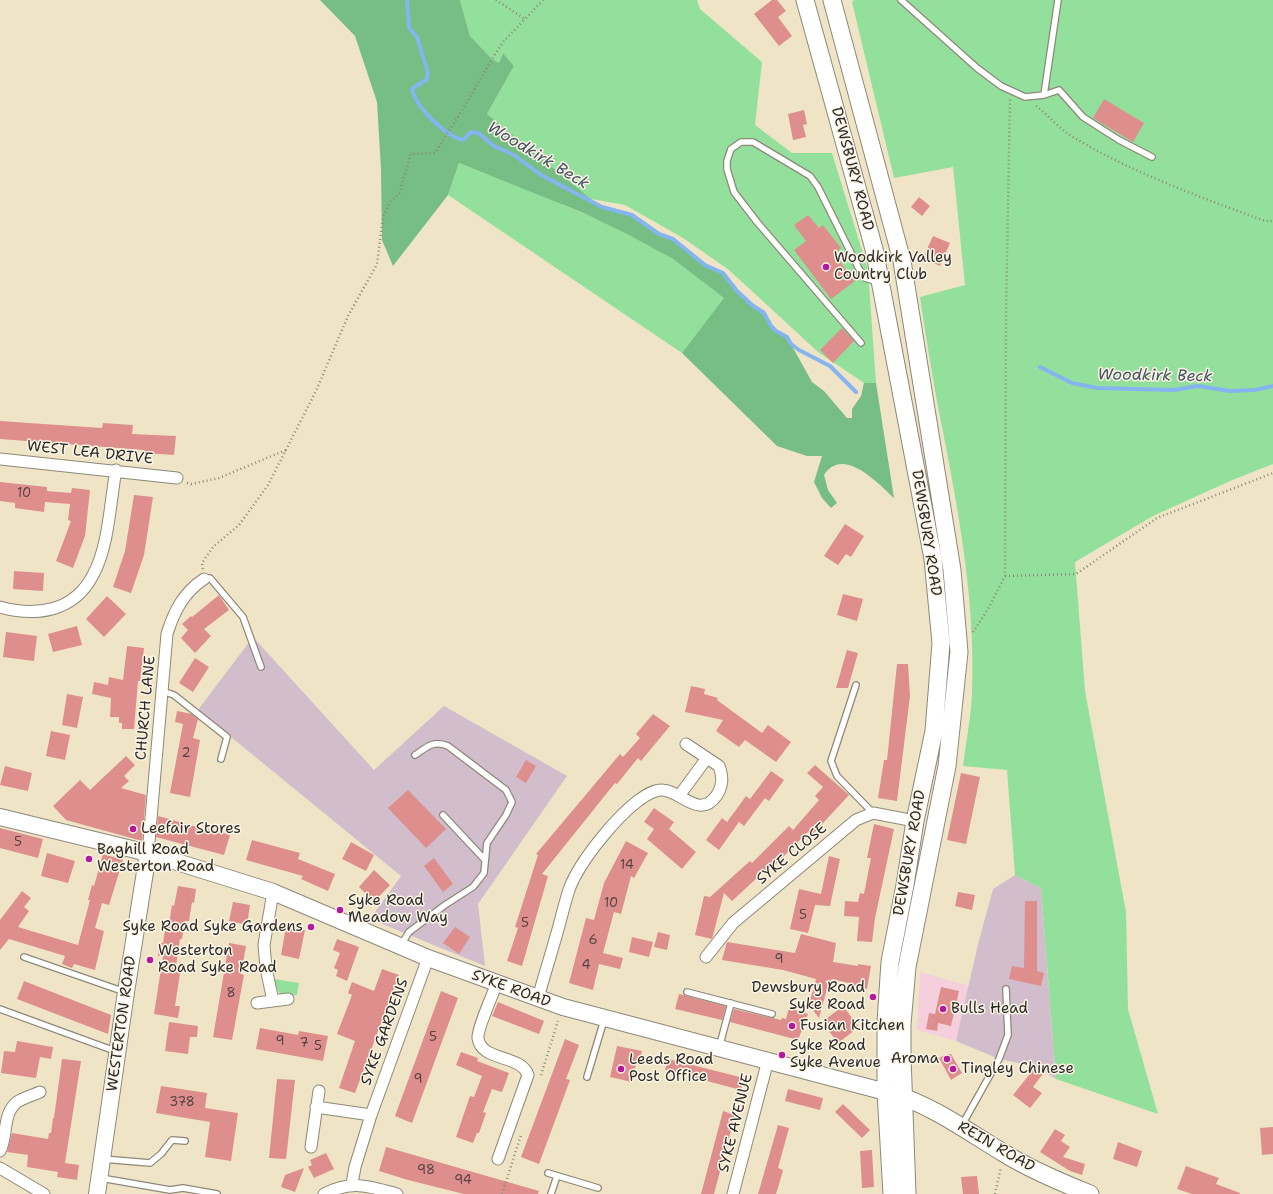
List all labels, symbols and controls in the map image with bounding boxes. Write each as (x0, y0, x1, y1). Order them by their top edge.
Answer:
street label: DEWSBURY ROAD (827, 105, 877, 233)
water label: Woodkirk Beck (484, 118, 592, 194)
place label: Woodkirk Valley Country Club (834, 249, 952, 284)
marker: Woodkirk Valley Country Club (821, 262, 831, 272)
water label: Woodkirk Beck (1097, 365, 1213, 387)
street label: WEST LEA DRIVE (26, 437, 154, 469)
street label: DEWSBURY ROAD (907, 469, 945, 597)
house number: 10 (17, 486, 31, 502)
street label: CHURCH LANE (132, 655, 160, 761)
house number: 2 (181, 746, 191, 762)
street label: DEWSBURY ROAD (890, 789, 930, 917)
street label: SYKE CLOSE (753, 819, 831, 889)
place label: Leefair Stores (141, 820, 241, 838)
marker: Leefair Stores (128, 824, 138, 834)
house number: 5 (14, 835, 22, 851)
place label: Baghill Road Westerton Road (97, 841, 214, 876)
marker: Baghill Road Westerton Road (84, 854, 94, 864)
house number: 14 (620, 858, 634, 874)
place label: Syke Road Meadow Way (348, 892, 448, 927)
house number: 10 (604, 896, 618, 912)
marker: Syke Road Meadow Way (335, 905, 345, 915)
house number: 5 (799, 908, 807, 924)
house number: 5 (521, 916, 529, 932)
place label: Syke Road Syke Gardens (123, 918, 303, 936)
marker: Syke Road Syke Gardens (306, 922, 316, 932)
house number: 6 (588, 933, 598, 949)
place label: Westerton Road Syke Road (158, 942, 277, 977)
house number: 9 (774, 952, 784, 968)
street label: WESTERTON ROAD (104, 955, 140, 1093)
marker: Westerton Road Syke Road (145, 955, 155, 965)
house number: 4 (581, 958, 591, 974)
street label: SYKE ROAD (469, 966, 553, 1012)
street label: SYKE GARDENS (357, 976, 413, 1088)
place label: Dewsbury Road Syke Road (752, 979, 865, 1014)
house number: 8 (226, 986, 236, 1002)
marker: Dewsbury Road Syke Road (868, 992, 878, 1002)
place label: Bulls Head (951, 1000, 1028, 1018)
marker: Bulls Head (938, 1004, 948, 1014)
place label: Fusian Kitchen (800, 1017, 905, 1035)
marker: Fusian Kitchen (787, 1021, 797, 1031)
house number: 5 (429, 1030, 437, 1046)
house number: 9 (275, 1034, 285, 1050)
house number: 7 (299, 1036, 309, 1052)
place label: Syke Road Syke Avenue (790, 1037, 881, 1072)
house number: 5 (314, 1039, 322, 1055)
marker: Syke Road Syke Avenue (777, 1050, 787, 1060)
place label: Aroma (891, 1050, 939, 1068)
place label: Leeds Road Post Office (629, 1051, 713, 1086)
marker: Aroma (942, 1054, 952, 1064)
place label: Tingley Chinese (961, 1060, 1074, 1078)
marker: Leeds Road Post Office (616, 1064, 626, 1074)
marker: Tingley Chinese (948, 1064, 958, 1074)
house number: 9 (413, 1072, 423, 1088)
street label: SYKE AVENUE (715, 1072, 757, 1174)
house number: 378 (169, 1095, 195, 1111)
street label: REIN ROAD (954, 1118, 1038, 1176)
house number: 98 (417, 1163, 435, 1179)
house number: 94 (454, 1173, 472, 1189)

